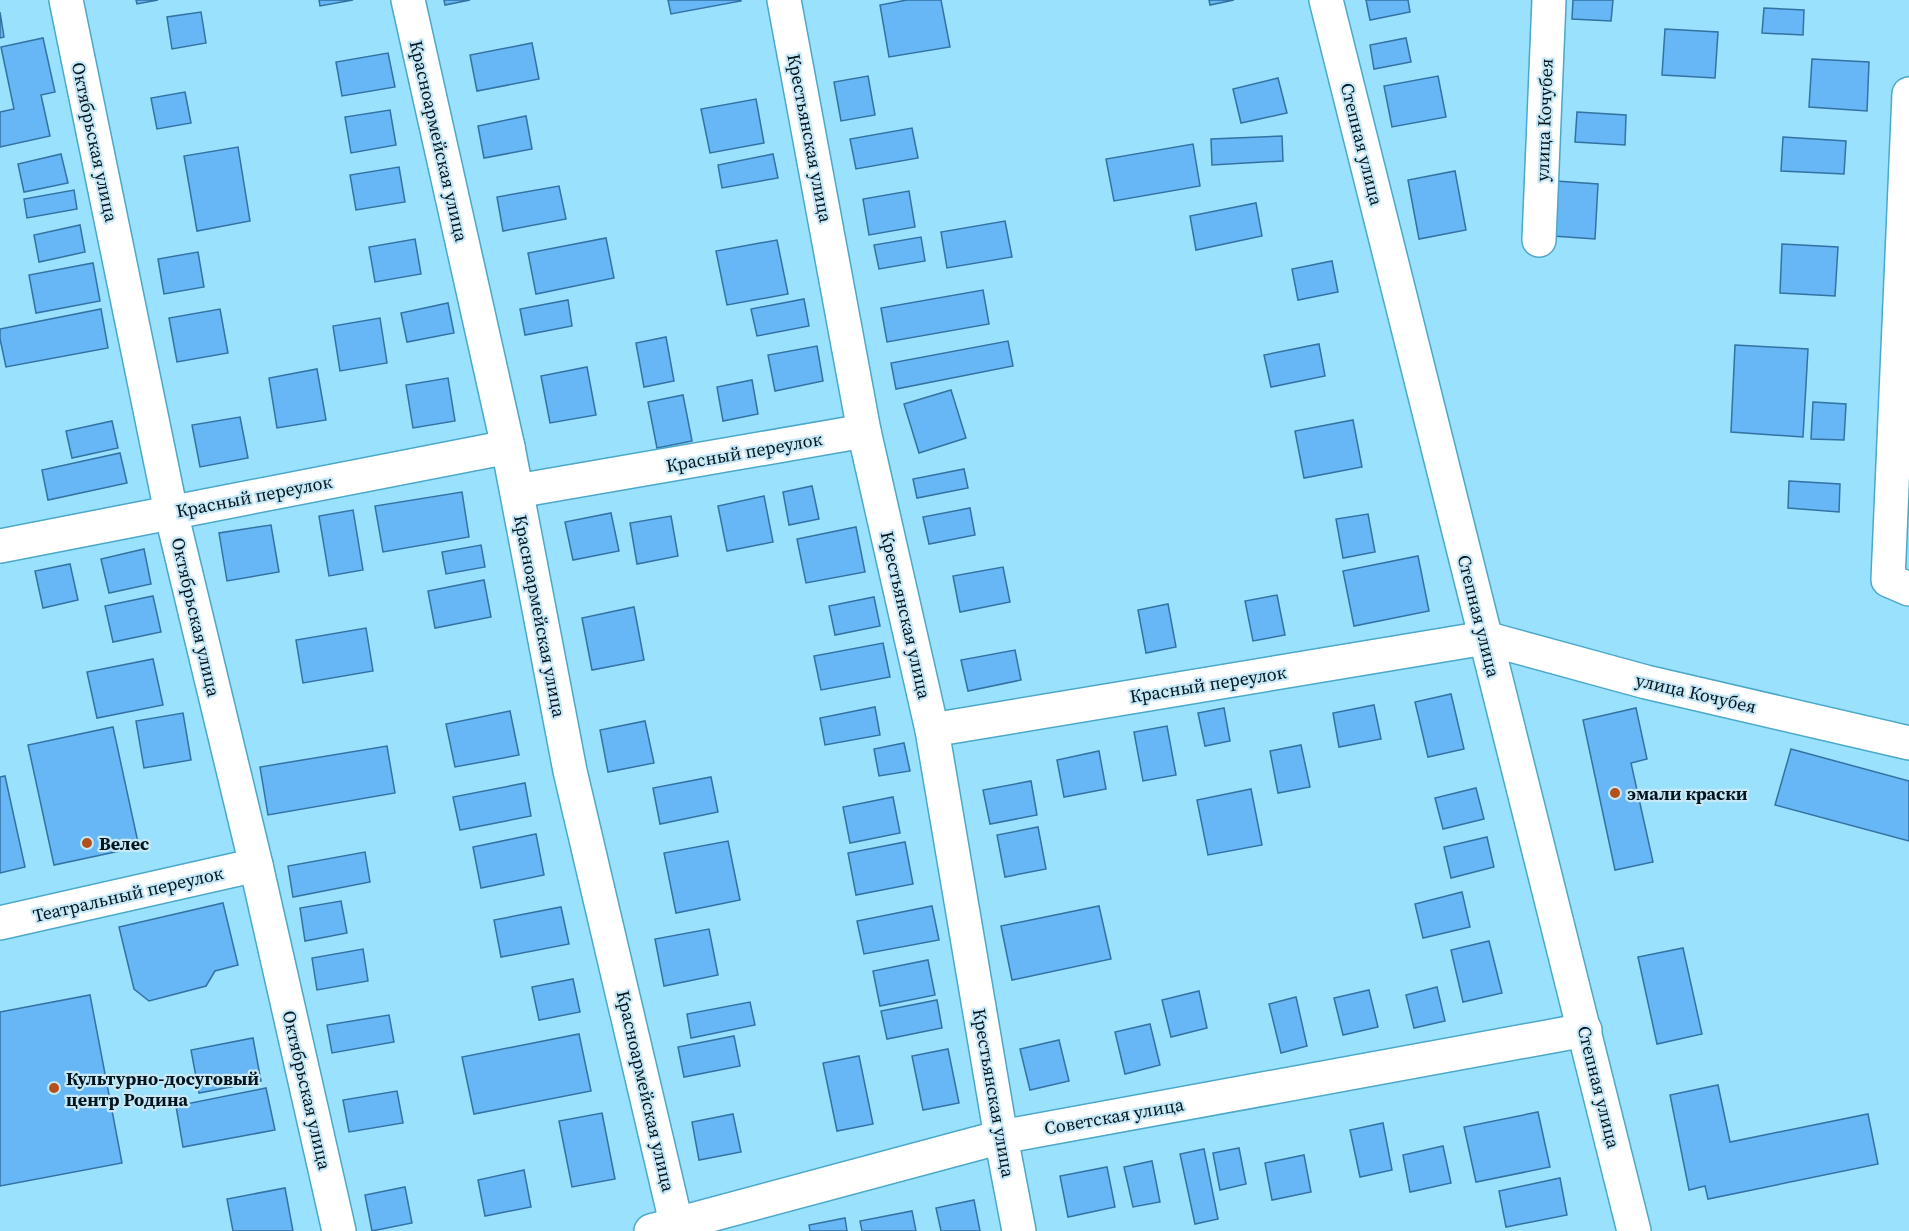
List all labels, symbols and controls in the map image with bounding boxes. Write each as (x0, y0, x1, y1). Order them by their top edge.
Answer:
street label: Красноармейская улица (404, 38, 475, 245)
street label: Крестьянская улица (781, 52, 839, 225)
street label: улица Кочубея (1529, 58, 1559, 182)
street label: Октябрьская улица (66, 60, 124, 225)
street label: Степная улица (1335, 80, 1390, 209)
street label: Красный переулок (664, 426, 824, 478)
street label: Красный переулок (174, 469, 334, 523)
street label: Красноармейская улица (508, 513, 572, 720)
street label: Крестьянская улица (875, 529, 938, 702)
street label: Октябрьская улица (166, 535, 227, 700)
street label: Степная улица (1452, 552, 1507, 681)
street label: Красный переулок (1128, 659, 1288, 709)
street label: улица Кочубея (1633, 667, 1759, 719)
place label: эмали краски (1627, 781, 1748, 806)
marker: эмали краски (1608, 786, 1622, 800)
place label: Велес (99, 831, 149, 856)
marker: Велес (80, 836, 94, 850)
street label: Театральный переулок (30, 860, 226, 928)
street label: Красноармейская улица (611, 988, 682, 1195)
street label: Крестьянская улица (967, 1007, 1021, 1180)
street label: Октябрьская улица (277, 1008, 338, 1173)
street label: Степная улица (1572, 1023, 1627, 1152)
place label: Культурно-досуговый центр Родина (66, 1066, 259, 1112)
marker: Культурно-досуговый центр Родина (47, 1081, 61, 1095)
street label: Советская улица (1042, 1091, 1187, 1141)

